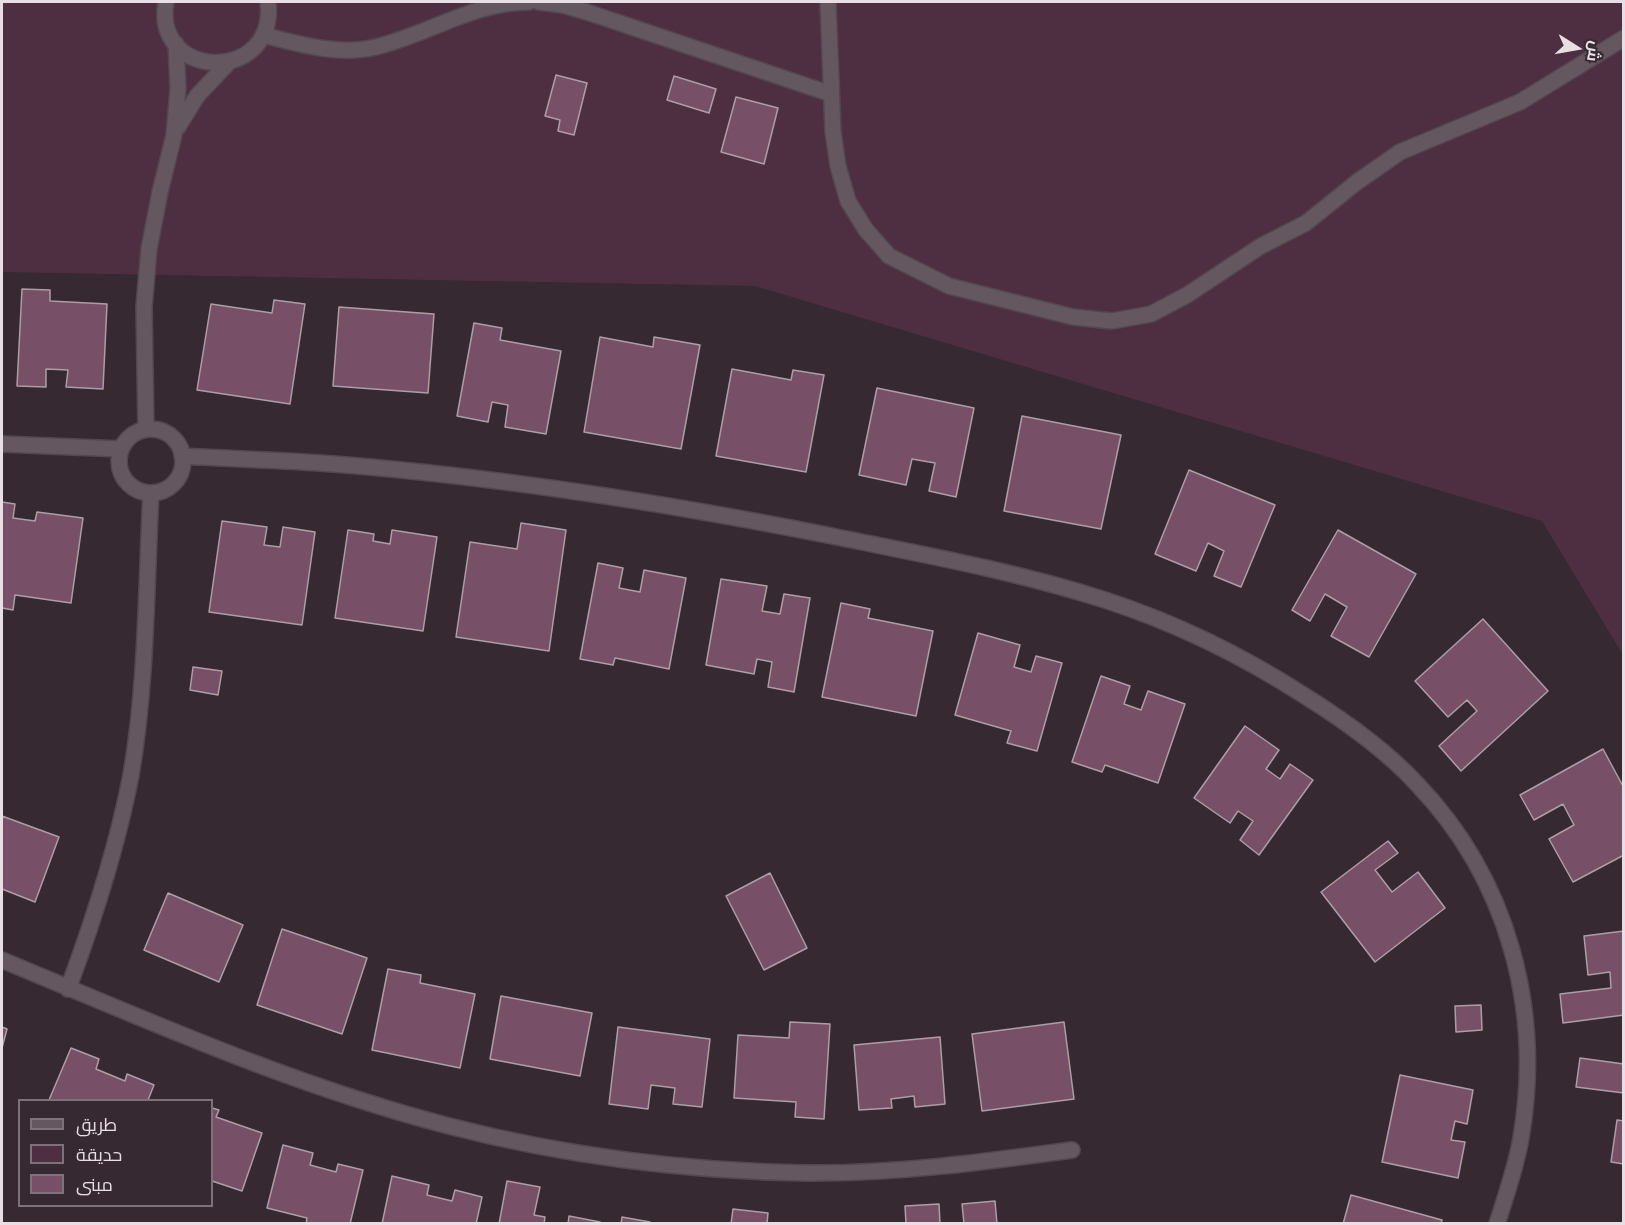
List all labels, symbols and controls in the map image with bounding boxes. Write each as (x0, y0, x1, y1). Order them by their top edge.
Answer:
north arrow (1547, 18, 1607, 78)
text: ش (1583, 39, 1607, 64)
legend (18, 1099, 213, 1207)
text: طريق (76, 1112, 117, 1136)
text: حديقة (76, 1142, 122, 1166)
text: مبنى (76, 1172, 113, 1196)

